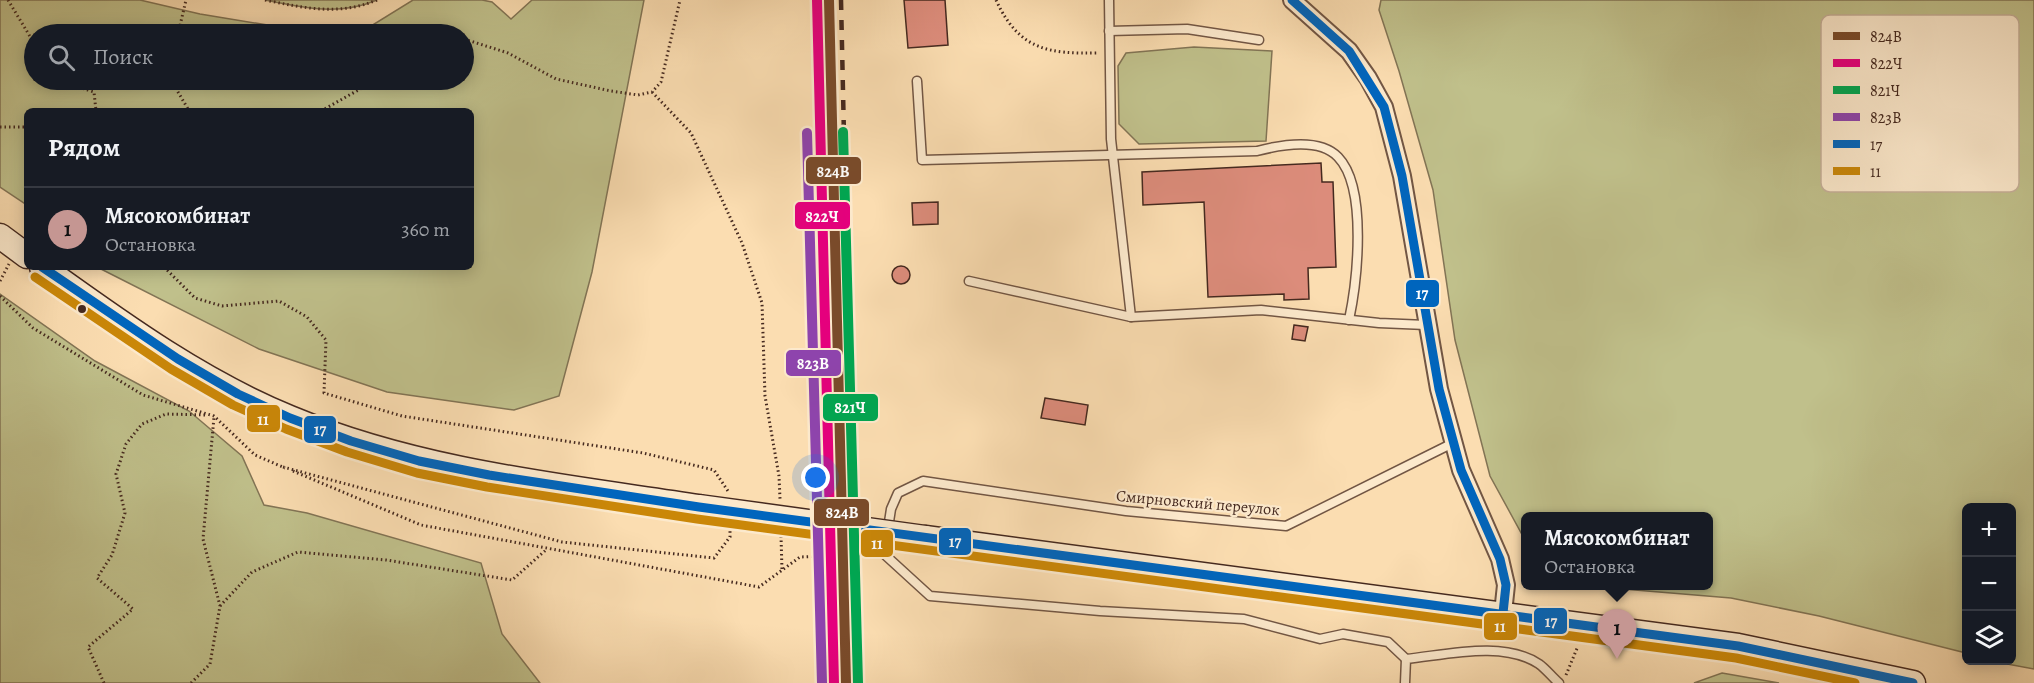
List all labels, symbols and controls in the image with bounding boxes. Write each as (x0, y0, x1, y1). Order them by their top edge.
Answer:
legend (1821, 15, 2019, 192)
search box (24, 24, 474, 90)
text: 824В (1870, 26, 1902, 48)
icon: search (45, 41, 78, 74)
text: Поиск (93, 42, 153, 72)
text: 822Ч (1870, 53, 1903, 75)
text: 821Ч (1870, 80, 1900, 102)
text: 823В (1870, 107, 1902, 129)
text: Рядом (48, 130, 120, 165)
text: 17 (1870, 134, 1882, 156)
line badge: 824В (805, 156, 862, 185)
text: 824В (817, 161, 849, 183)
text: 11 (1870, 161, 1881, 183)
text: Мясокомбинат (105, 201, 250, 231)
line badge: 822Ч (794, 201, 851, 230)
text: 822Ч (805, 206, 839, 228)
text: 1 (64, 216, 71, 243)
text: 360 m (401, 216, 450, 243)
text: Остановка (105, 231, 196, 258)
line badge: 17 (1405, 279, 1440, 308)
text: 17 (1416, 283, 1428, 305)
unlabelled marker (76, 303, 88, 315)
line badge: 823В (785, 349, 842, 377)
text: 823В (797, 353, 829, 375)
line badge: 821Ч (822, 393, 879, 422)
text: 821Ч (834, 397, 866, 419)
line badge: 11 (246, 404, 281, 433)
text: 11 (257, 409, 269, 431)
line badge: 17 (303, 415, 337, 444)
text: 17 (314, 419, 326, 441)
your location (801, 463, 830, 492)
street label: Смирновский переулок (1115, 485, 1281, 521)
line badge: 824В (813, 498, 870, 527)
text: 824В (826, 502, 858, 524)
map controls (1962, 503, 2016, 665)
button: + (1962, 503, 2016, 557)
popup (1521, 512, 1713, 590)
text: Мясокомбинат (1544, 523, 1690, 553)
line badge: 17 (938, 527, 972, 556)
line badge: 11 (860, 529, 894, 558)
text: 17 (949, 531, 961, 553)
text: 11 (871, 533, 883, 555)
text: Остановка (1544, 553, 1635, 580)
button: − (1962, 557, 2016, 611)
line badge: 17 (1533, 607, 1568, 635)
pin: 1 (1598, 610, 1636, 659)
text: 17 (1545, 611, 1557, 633)
button: layers (1962, 611, 2016, 665)
line badge: 11 (1483, 612, 1518, 641)
text: 11 (1494, 616, 1506, 638)

